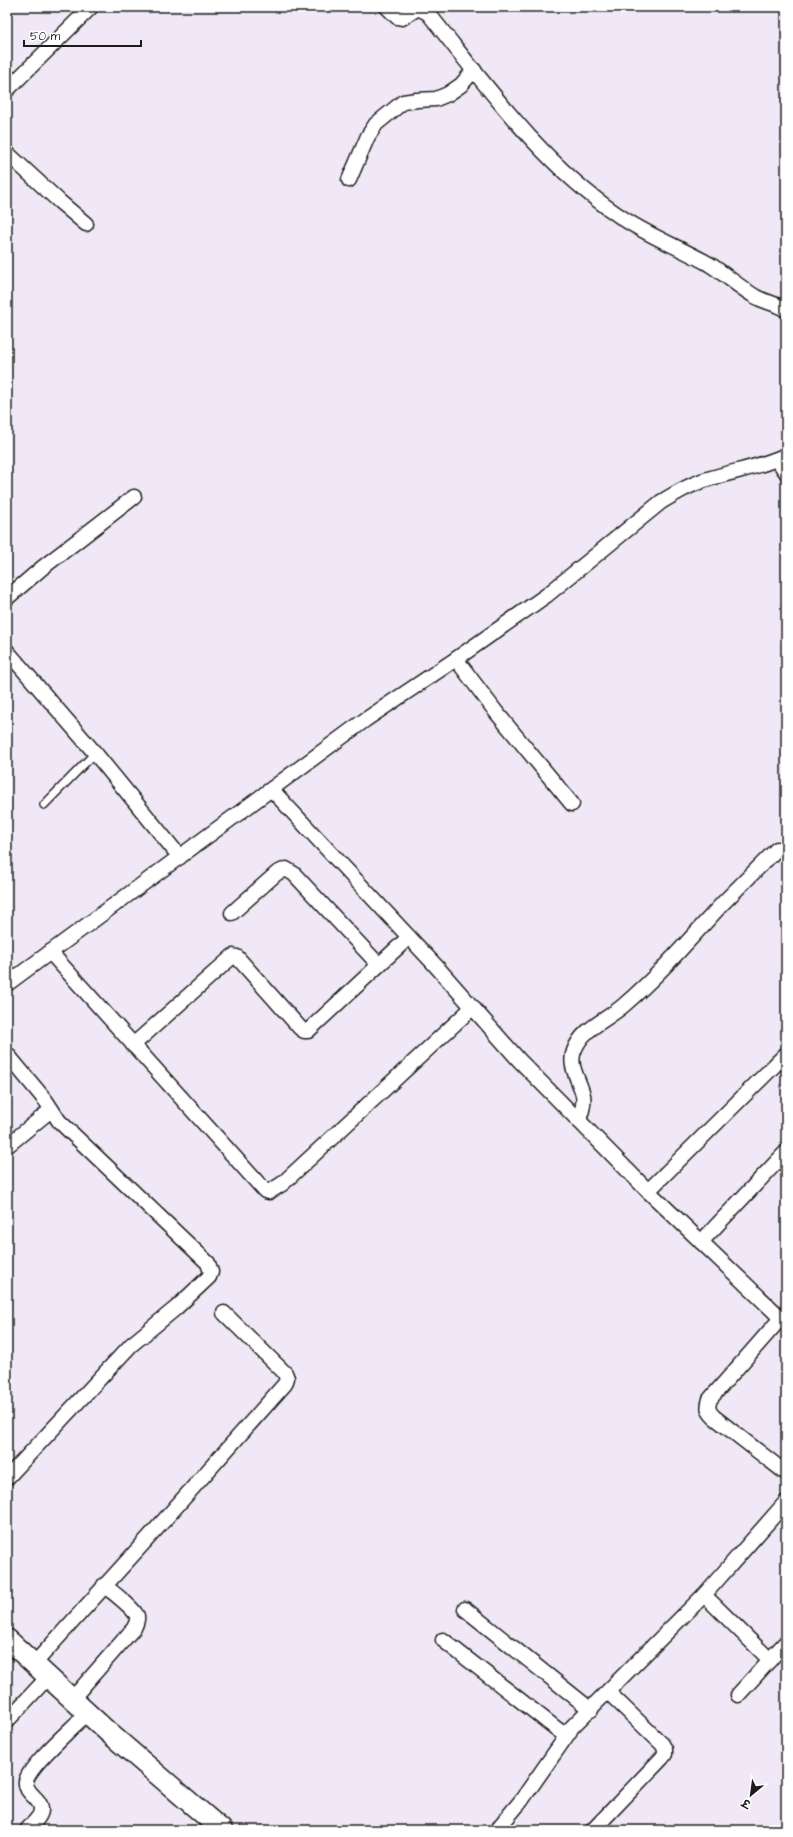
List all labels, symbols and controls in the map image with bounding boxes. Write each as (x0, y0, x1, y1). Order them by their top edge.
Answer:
scale bar (24, 22, 141, 48)
text: 50 m (30, 28, 61, 45)
north arrow (731, 1775, 771, 1815)
text: उ (738, 1794, 754, 1812)

